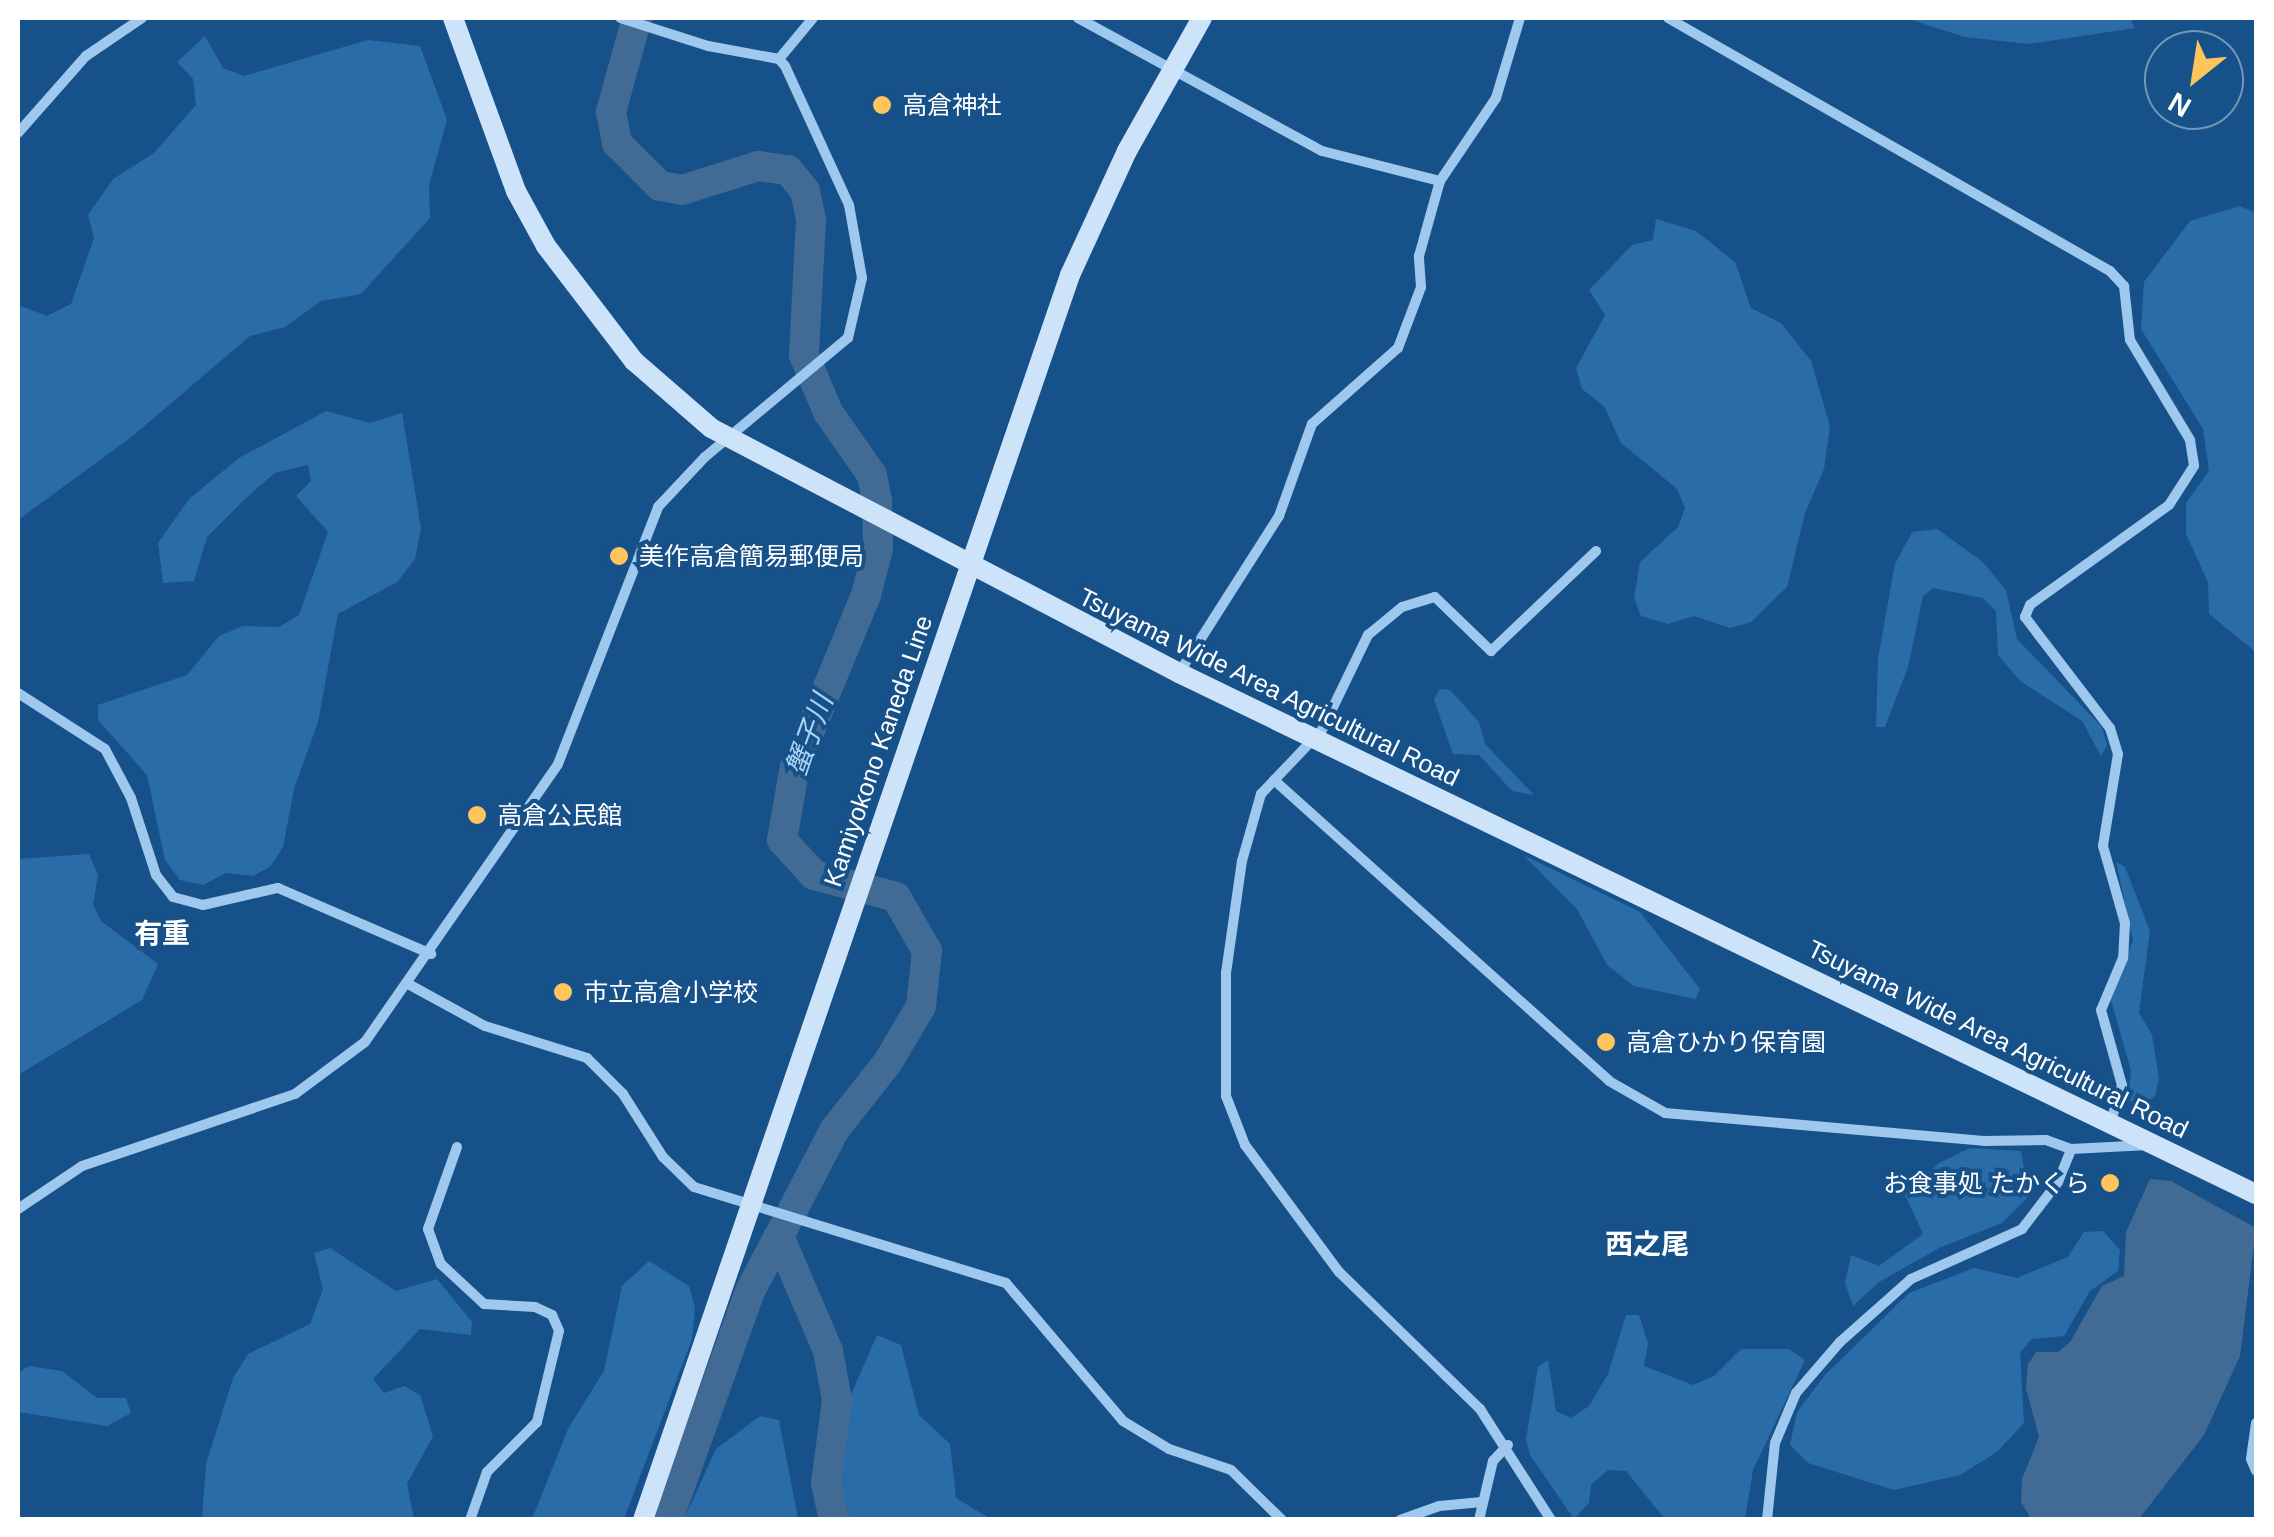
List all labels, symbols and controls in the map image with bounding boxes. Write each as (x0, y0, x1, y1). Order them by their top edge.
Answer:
north arrow (2144, 30, 2244, 130)
text: N (2163, 86, 2196, 123)
place label: 高倉神社 (902, 90, 1002, 120)
marker: 高倉神社 (871, 94, 893, 116)
place label: 美作高倉簡易郵便局 (639, 541, 864, 571)
marker: 美作高倉簡易郵便局 (608, 545, 630, 567)
street label: Tsuyama Wide Area Agricultural Road (1073, 581, 1465, 793)
street label: Kamiyokono Kaneda Line (817, 611, 939, 891)
water label: 蟹子川 (780, 690, 840, 780)
place label: 高倉公民館 (497, 800, 622, 830)
marker: 高倉公民館 (466, 804, 488, 826)
district label: 有重 (134, 917, 190, 951)
street label: Tsuyama Wide Area Agricultural Road (1802, 933, 2194, 1145)
place label: 市立高倉小学校 (583, 977, 758, 1007)
marker: 市立高倉小学校 (552, 981, 574, 1003)
place label: 高倉ひかり保育園 (1626, 1027, 1826, 1057)
marker: 高倉ひかり保育園 (1595, 1031, 1617, 1053)
place label: お食事処 たかくら (1883, 1168, 2090, 1198)
marker: お食事処 たかくら (2099, 1172, 2121, 1194)
district label: 西之尾 (1605, 1228, 1689, 1262)

